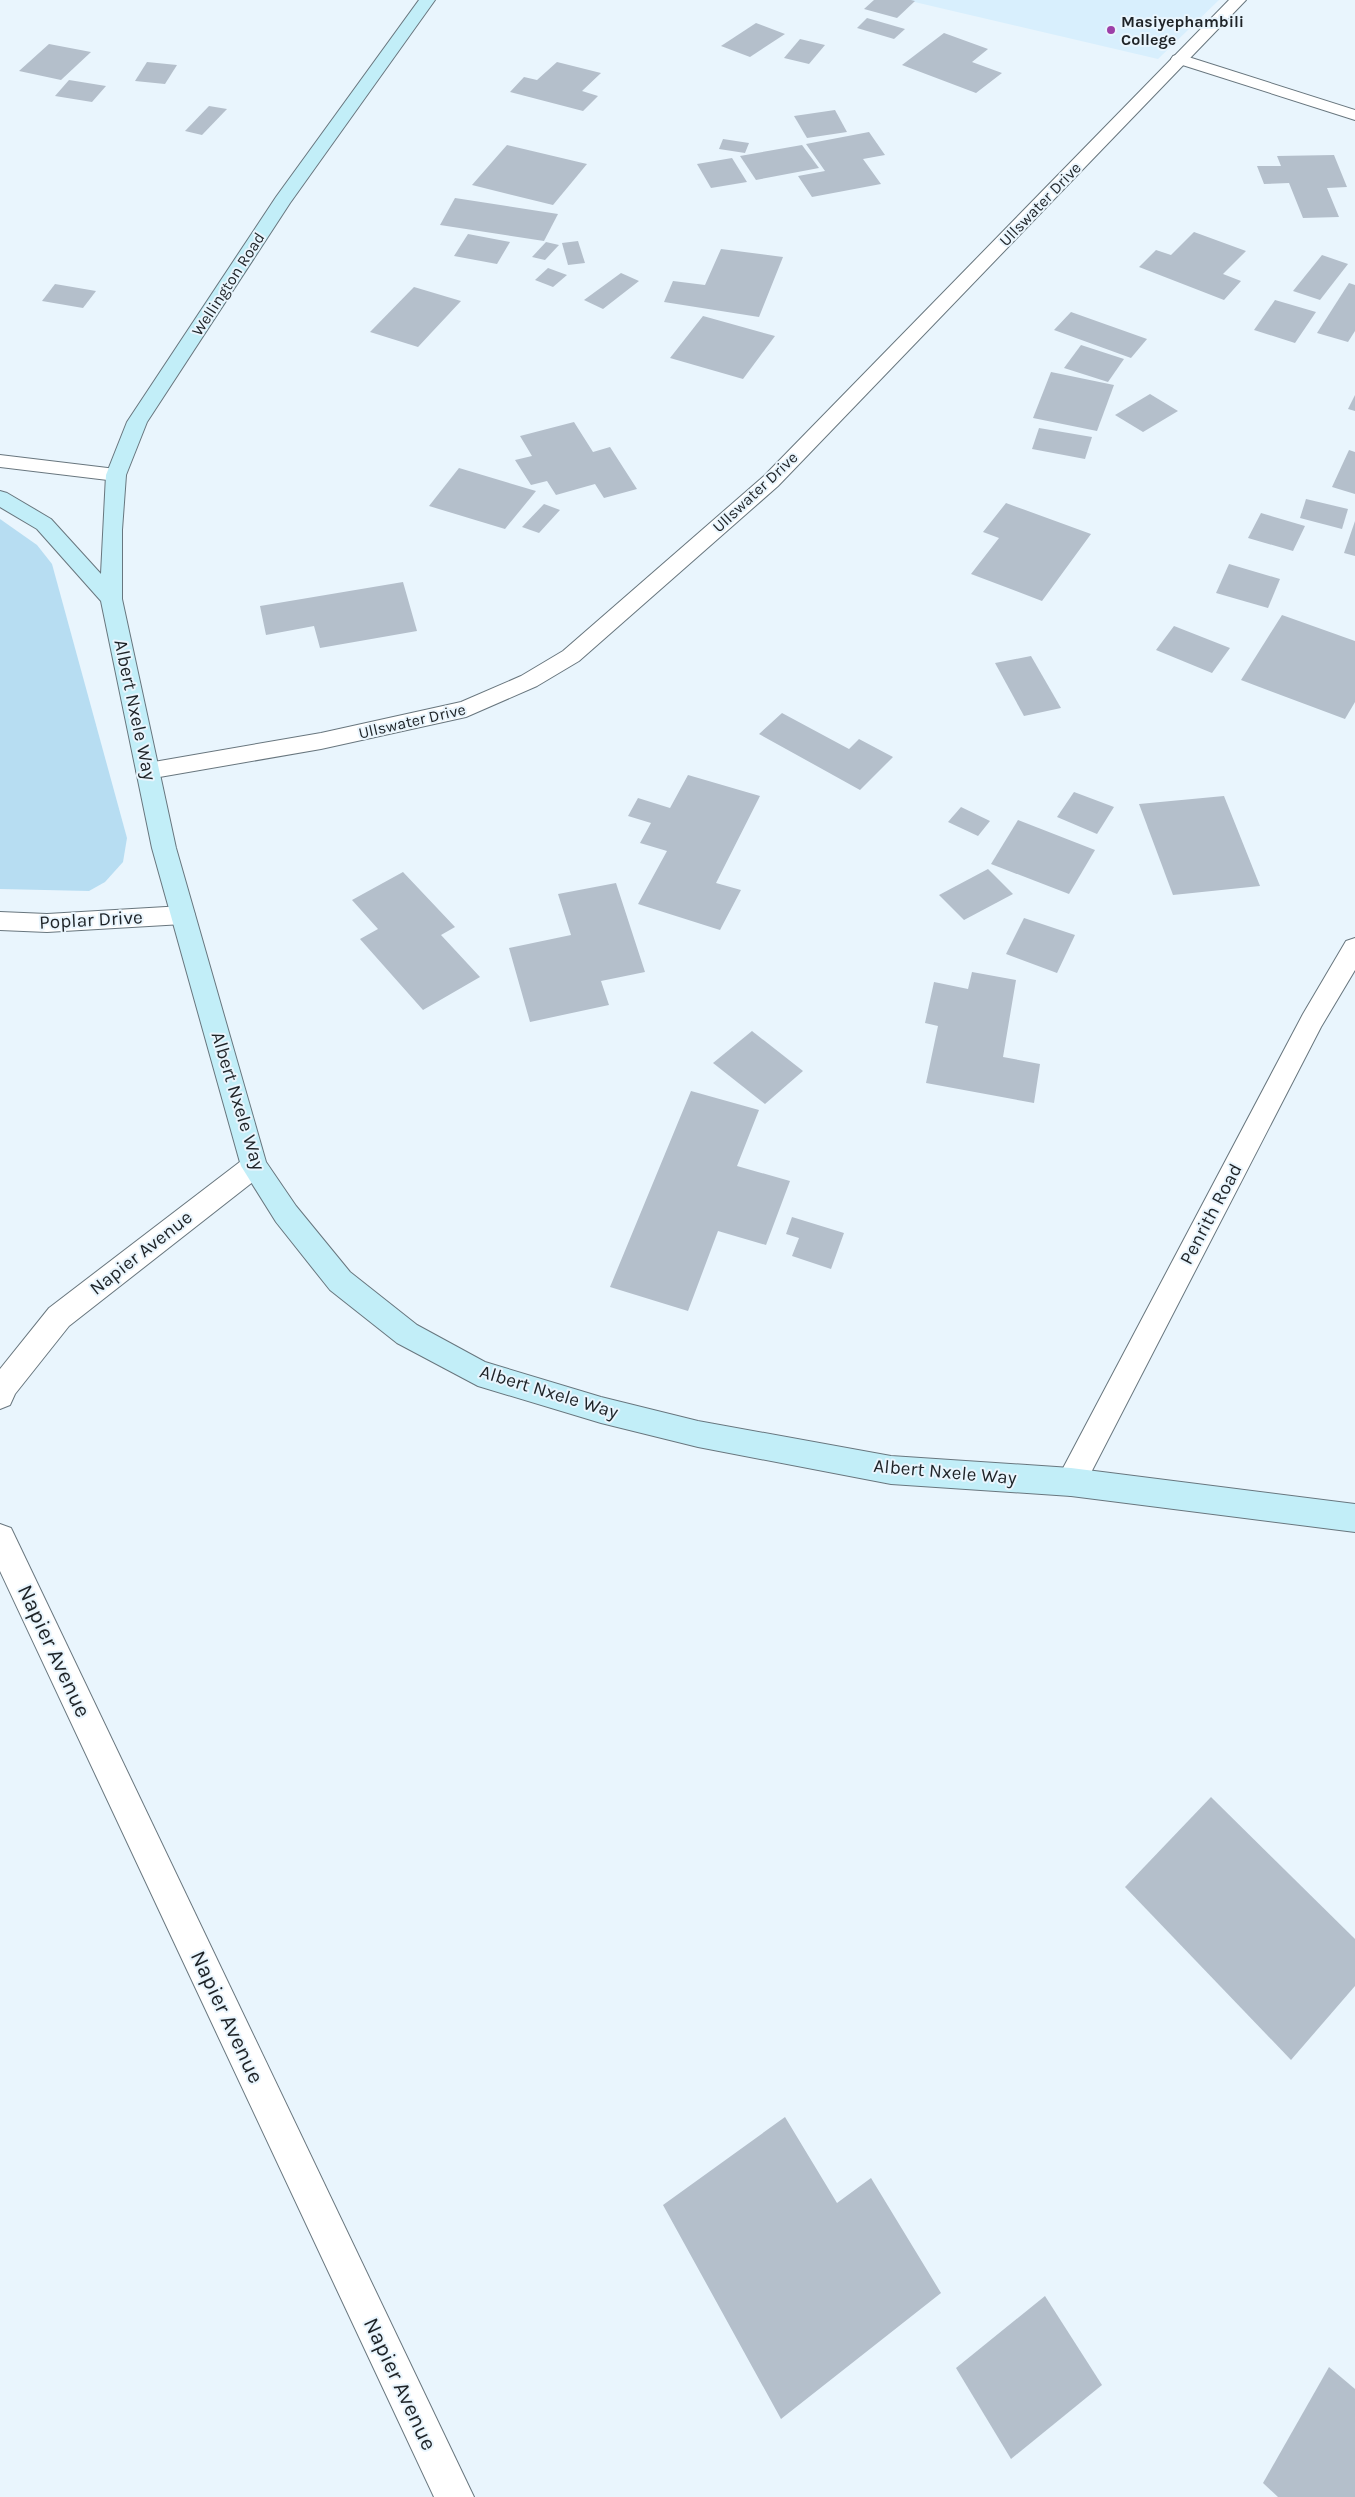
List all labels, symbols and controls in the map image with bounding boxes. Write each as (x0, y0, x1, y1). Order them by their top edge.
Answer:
place label: Masiyephambili College (1121, 12, 1244, 49)
marker: Masiyephambili College (1105, 24, 1117, 36)
street label: Ullswater Drive (995, 158, 1085, 250)
street label: Wellington Road (187, 229, 269, 339)
street label: Ullswater Drive (709, 448, 801, 536)
street label: Albert Nxele Way (109, 638, 161, 783)
street label: Ullswater Drive (357, 699, 467, 743)
street label: Poplar Drive (39, 906, 143, 934)
street label: Albert Nxele Way (206, 1029, 270, 1173)
street label: Penrith Road (1175, 1160, 1247, 1268)
street label: Napier Avenue (85, 1206, 197, 1300)
street label: Albert Nxele Way (477, 1360, 621, 1424)
street label: Albert Nxele Way (873, 1455, 1018, 1489)
street label: Napier Avenue (12, 1580, 96, 1722)
street label: Napier Avenue (185, 1946, 269, 2088)
street label: Napier Avenue (358, 2313, 442, 2455)

